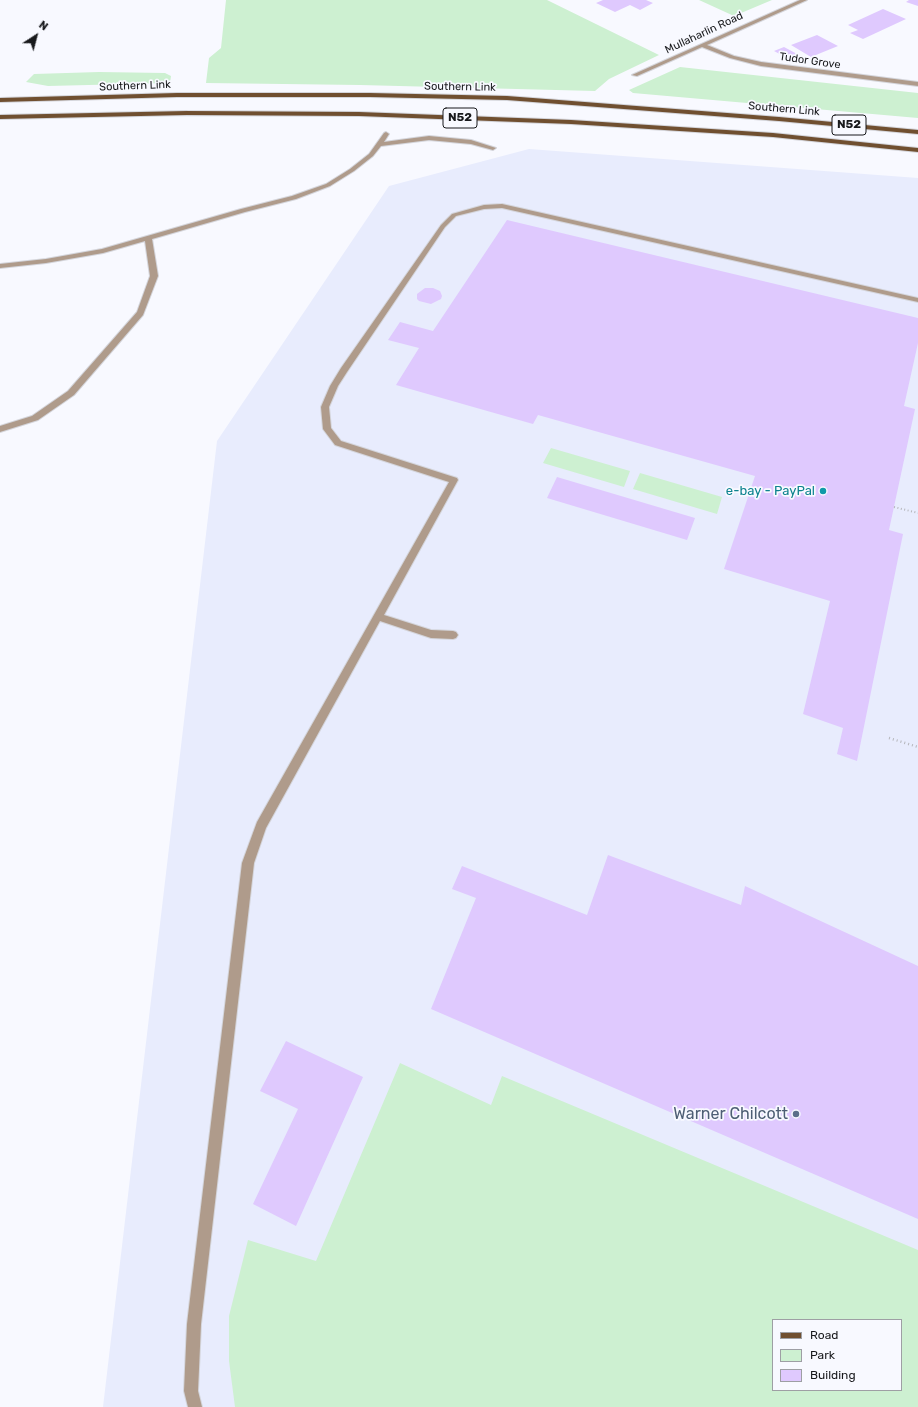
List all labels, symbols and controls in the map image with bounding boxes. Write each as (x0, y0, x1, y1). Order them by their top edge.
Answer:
street label: Mullaharlin Road (663, 9, 745, 57)
north arrow (16, 16, 56, 56)
text: N (36, 18, 50, 33)
street label: Tudor Grove (779, 50, 841, 72)
street label: Southern Link (99, 78, 171, 94)
street label: Southern Link (424, 80, 496, 94)
street label: Southern Link (748, 99, 820, 119)
road number: N52 (443, 108, 477, 128)
road number: N52 (832, 115, 866, 135)
place label: e-bay - PayPal (726, 483, 815, 499)
marker: e-bay - PayPal (818, 486, 828, 496)
place label: Warner Chilcott (673, 1104, 788, 1124)
marker: Warner Chilcott (791, 1109, 801, 1119)
legend (772, 1319, 902, 1391)
text: Road (810, 1328, 838, 1342)
text: Park (810, 1348, 835, 1362)
text: Building (810, 1368, 856, 1382)

